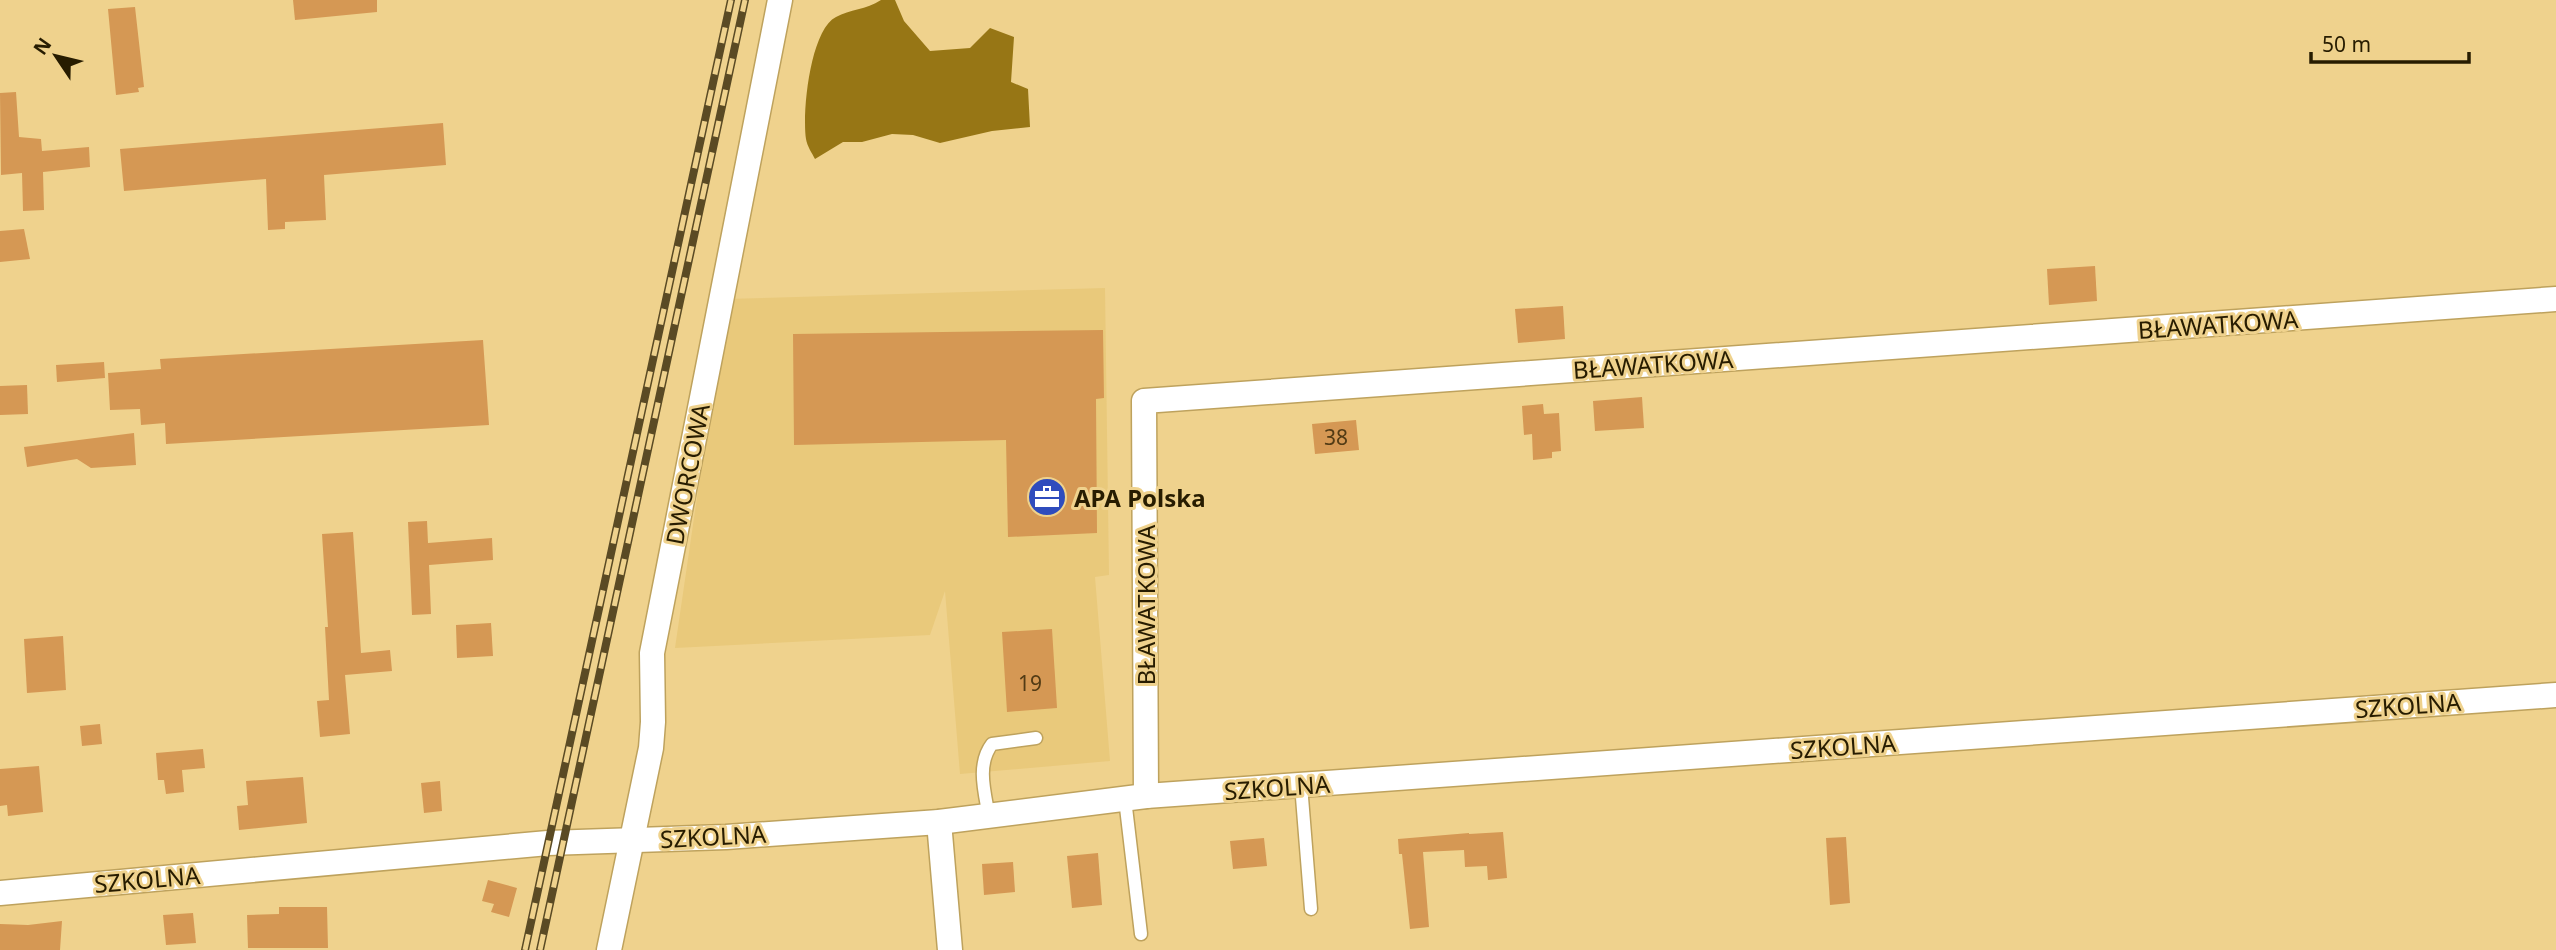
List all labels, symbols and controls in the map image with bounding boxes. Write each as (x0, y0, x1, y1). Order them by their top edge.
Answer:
north arrow (21, 21, 91, 91)
scale bar (2311, 21, 2468, 65)
text: 50 m (2322, 30, 2371, 58)
text: N (27, 32, 57, 60)
street label: BŁAWATKOWA (2137, 302, 2300, 346)
street label: BŁAWATKOWA (1572, 342, 1735, 386)
street label: DWORCOWA (657, 400, 717, 547)
house number: 38 (1324, 423, 1348, 451)
office icon: APA Polska (1026, 476, 1068, 518)
place label: APA Polska (1074, 481, 1206, 514)
street label: BŁAWATKOWA (1129, 524, 1162, 685)
house number: 19 (1018, 669, 1042, 697)
street label: SZKOLNA (2354, 685, 2463, 725)
street label: SZKOLNA (1789, 726, 1898, 766)
street label: SZKOLNA (1223, 767, 1332, 807)
street label: SZKOLNA (659, 817, 768, 855)
street label: SZKOLNA (93, 858, 202, 900)

